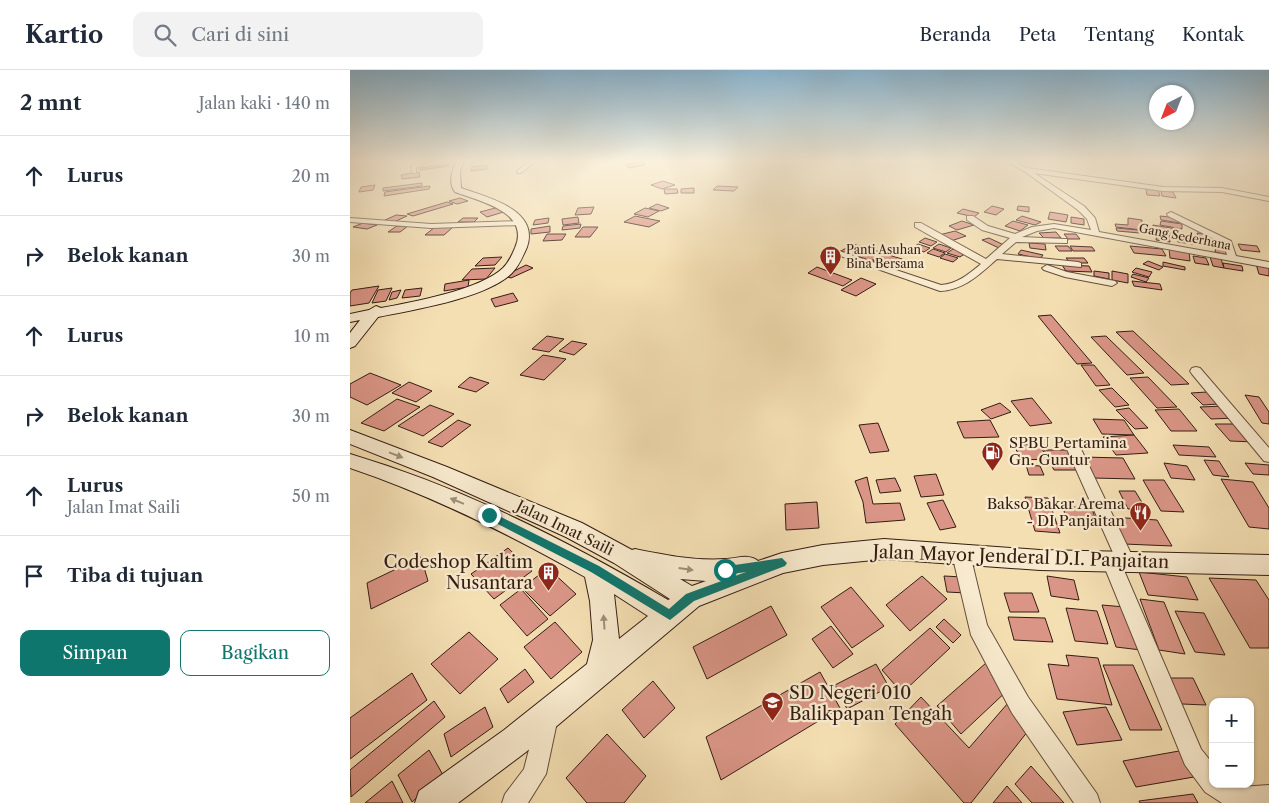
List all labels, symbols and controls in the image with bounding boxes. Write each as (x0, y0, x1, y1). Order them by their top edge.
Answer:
search box (133, 12, 483, 57)
text: Kartio (25, 20, 103, 49)
icon: search (151, 21, 179, 49)
text: Cari di sini (191, 23, 289, 46)
text: Beranda (920, 24, 991, 46)
text: Peta (1019, 24, 1056, 46)
text: Tentang (1084, 24, 1154, 46)
text: Kontak (1182, 24, 1244, 46)
north arrow (1149, 85, 1194, 130)
text: 2 mnt (20, 90, 81, 115)
text: Jalan kaki · 140 m (199, 93, 330, 113)
icon: ahead (20, 162, 48, 190)
text: Lurus (67, 164, 123, 187)
text: 20 m (291, 166, 330, 186)
street label: Gang Sederhana (1138, 220, 1233, 253)
icon: right (20, 242, 48, 270)
place label: Panti Asuhan Bina Bersama (846, 242, 925, 271)
text: Belok kanan (67, 244, 189, 267)
building icon: Panti Asuhan Bina Bersama (818, 245, 842, 276)
text: 30 m (292, 246, 330, 266)
icon: ahead (20, 322, 48, 350)
text: Lurus (67, 324, 123, 347)
text: 10 m (294, 326, 330, 346)
icon: right (20, 402, 48, 430)
text: Belok kanan (67, 404, 189, 427)
text: 30 m (292, 406, 330, 426)
place label: SPBU Pertamina Gn. Guntur (1009, 433, 1127, 469)
fuel station icon: SPBU Pertamina Gn. Guntur (981, 440, 1005, 471)
one-way arrow (388, 452, 403, 459)
text: Lurus (67, 474, 123, 497)
icon: ahead (20, 482, 48, 510)
text: 50 m (292, 486, 330, 506)
place label: Bakso Bakar Arema - DI Panjaitan (987, 494, 1126, 530)
street label: Jalan Imat Saili (512, 495, 617, 560)
text: Jalan Imat Saili (67, 497, 180, 517)
one-way arrow (450, 497, 464, 505)
restaurant icon: Bakso Bakar Arema - DI Panjaitan (1129, 501, 1153, 532)
route end (478, 504, 501, 527)
street label: Jalan Mayor Jenderal D.I. Panjaitan (869, 541, 1170, 573)
place label: Codeshop Kaltim Nusantara (384, 551, 534, 594)
route start (714, 559, 737, 582)
building icon: Codeshop Kaltim Nusantara (537, 560, 561, 591)
icon: arrive (20, 562, 48, 590)
text: Tiba di tujuan (67, 564, 203, 587)
one-way arrow (679, 565, 695, 573)
one-way arrow (600, 613, 608, 629)
button: Simpan (20, 630, 170, 676)
button: Bagikan (180, 630, 330, 676)
place label: SD Negeri 010 Balikpapan Tengah (789, 682, 952, 725)
school or university icon: SD Negeri 010 Balikpapan Tengah (761, 691, 785, 722)
map controls (1209, 698, 1254, 788)
button: + (1209, 698, 1254, 743)
button: − (1209, 743, 1254, 788)

